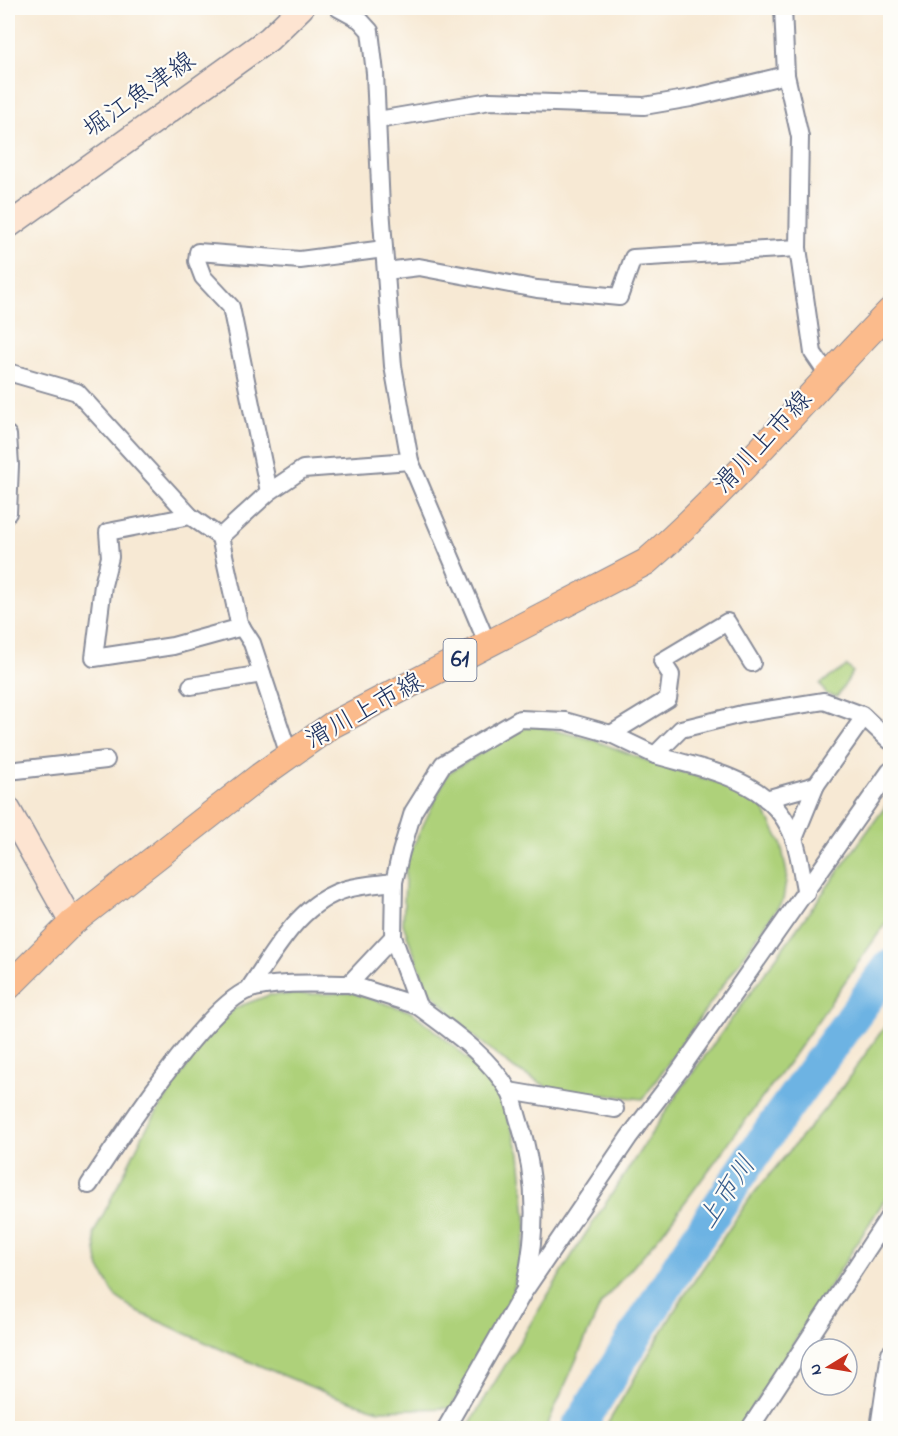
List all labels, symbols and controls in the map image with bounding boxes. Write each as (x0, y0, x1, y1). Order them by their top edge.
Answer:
street label: 堀江魚津線 (76, 43, 204, 149)
street label: 滑川上市線 (706, 382, 822, 504)
road number: 61 (444, 639, 476, 681)
street label: 滑川上市線 (299, 664, 431, 760)
water label: 上市川 (689, 1149, 767, 1237)
north arrow (799, 1337, 859, 1397)
text: N (803, 1362, 829, 1377)

